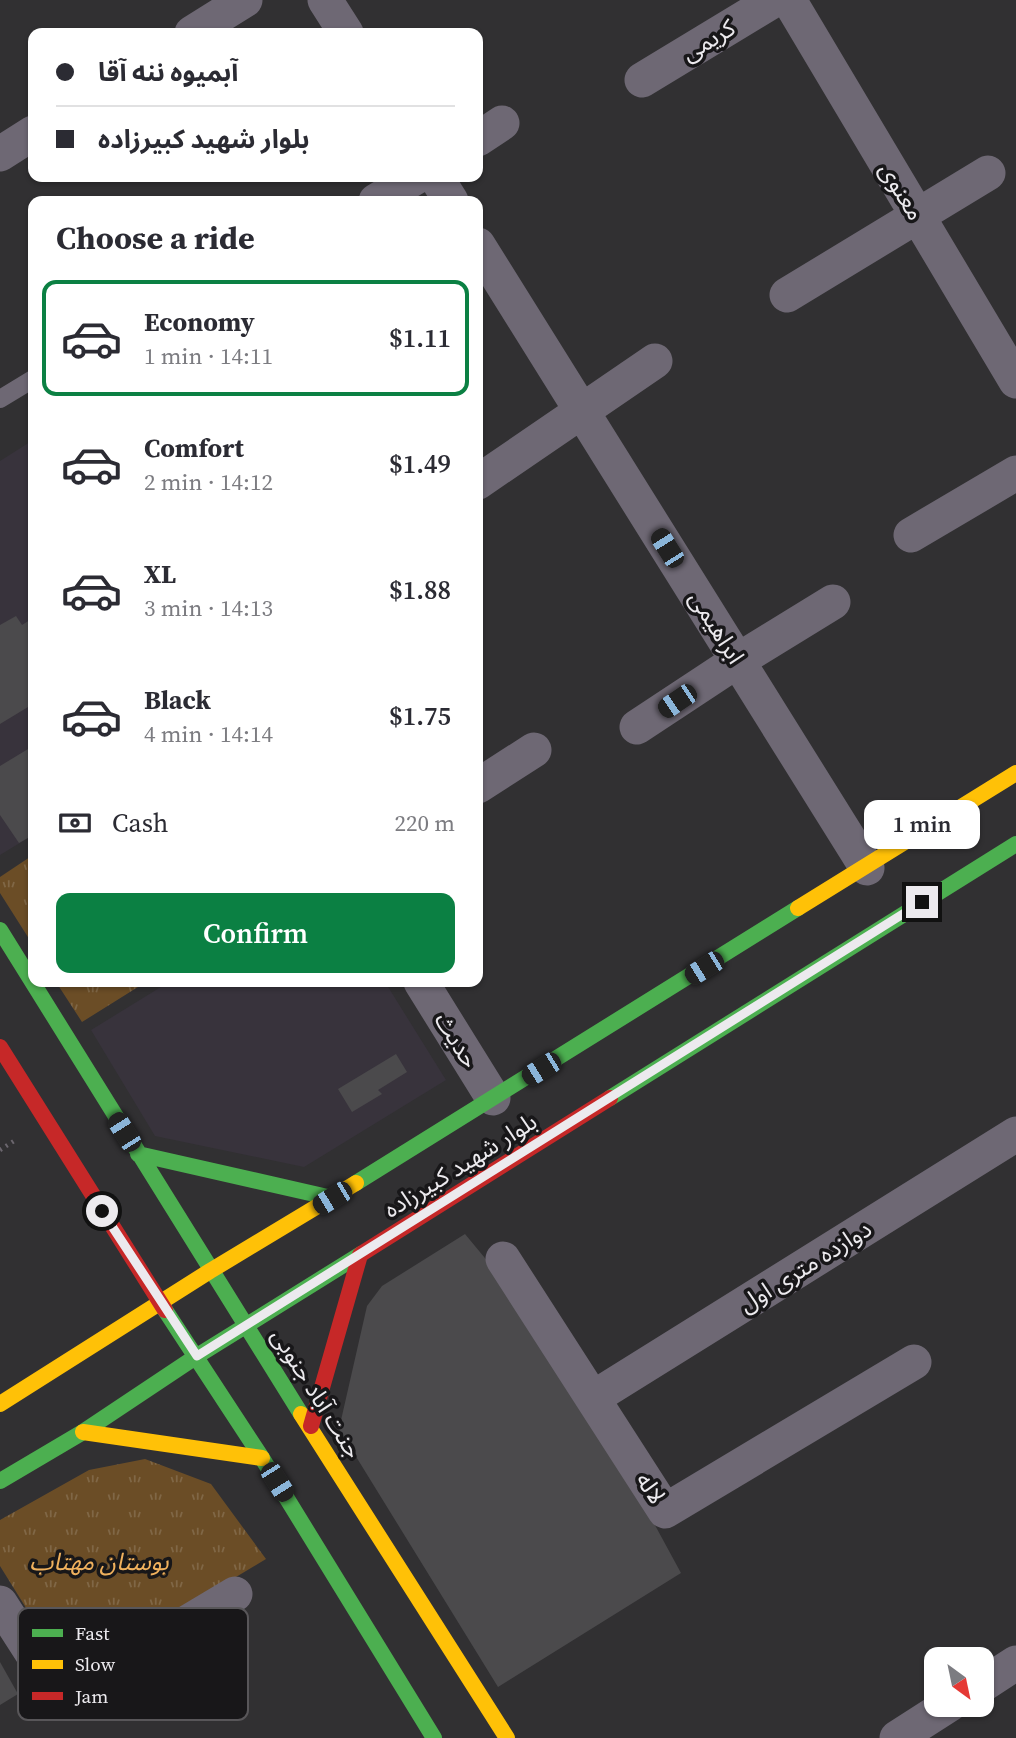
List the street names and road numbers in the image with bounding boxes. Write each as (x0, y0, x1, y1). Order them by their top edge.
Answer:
street label: کریمی (675, 11, 742, 69)
street label: معنوی (872, 156, 932, 226)
street label: ابراهیمی (682, 584, 752, 670)
street label: حدیث (427, 1006, 487, 1074)
street label: بلوار شهید کبیرزاده (377, 1105, 543, 1225)
street label: دوازده متری اول (732, 1212, 878, 1320)
street label: جنت آباد جنوبی (264, 1321, 370, 1465)
street label: لاله (628, 1466, 674, 1510)

